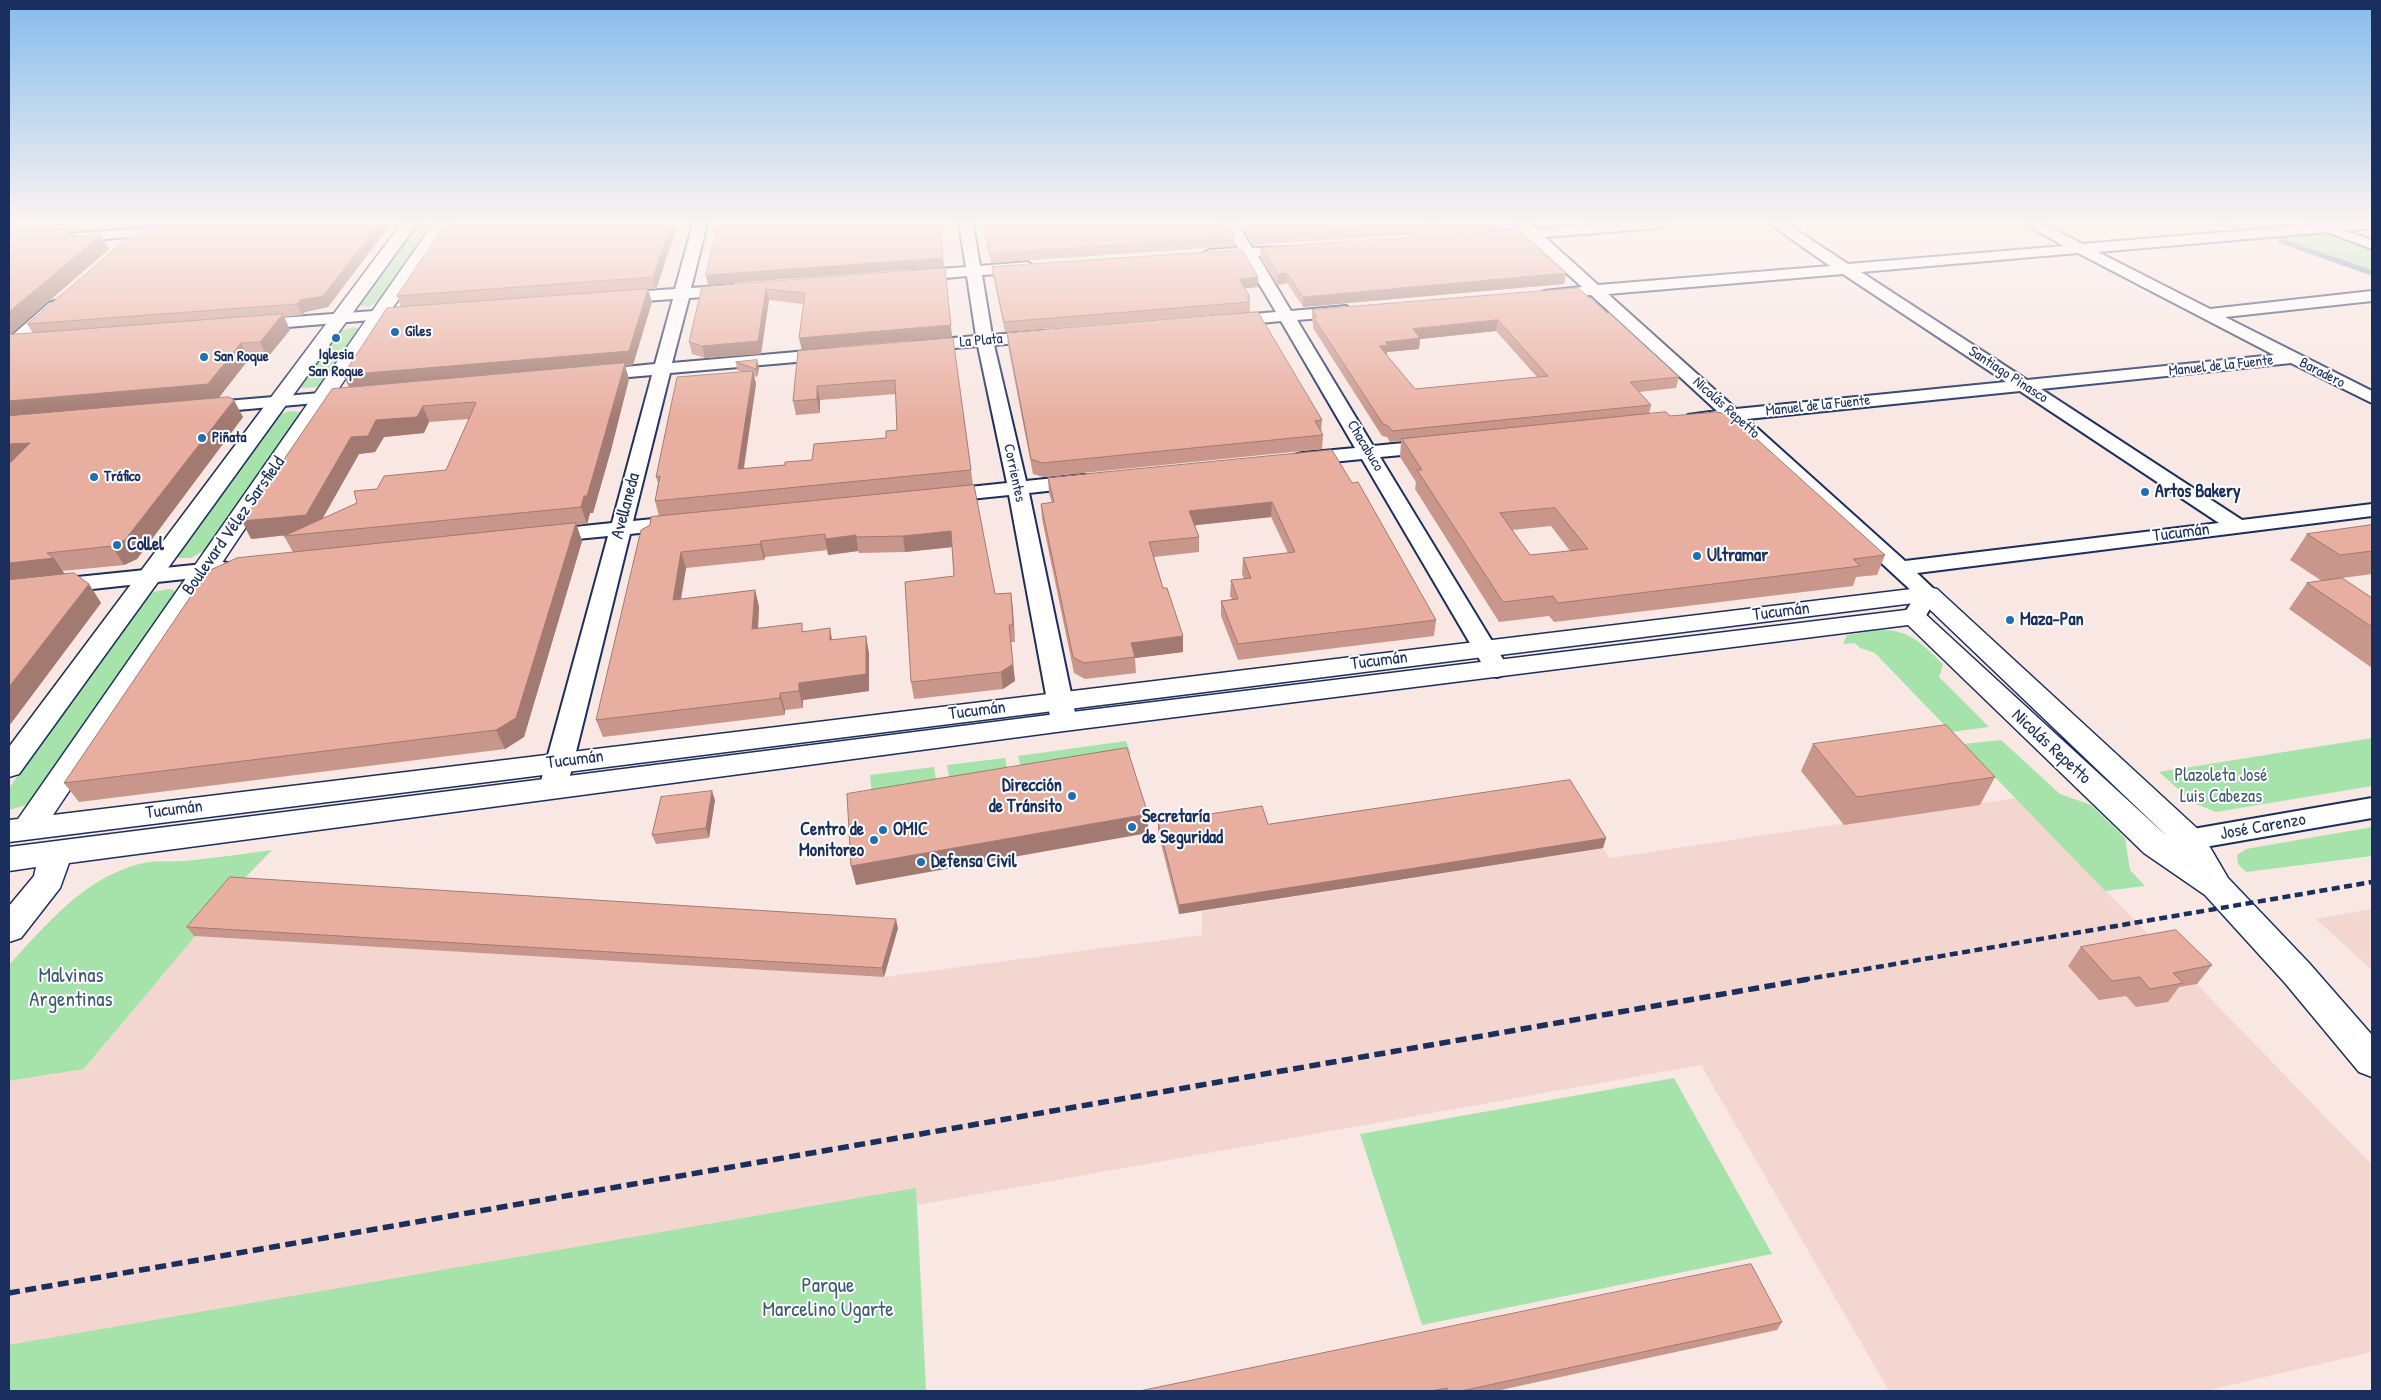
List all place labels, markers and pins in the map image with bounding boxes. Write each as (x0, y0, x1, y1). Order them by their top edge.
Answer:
place label: Giles (405, 323, 431, 341)
marker: Giles (389, 326, 401, 338)
marker: Iglesia San Roque (330, 332, 342, 344)
place label: Iglesia San Roque (309, 346, 363, 381)
place label: San Roque (214, 348, 269, 366)
marker: San Roque (198, 351, 210, 363)
place label: Piñata (212, 429, 246, 447)
marker: Piñata (196, 432, 208, 444)
place label: Tráfico (104, 468, 141, 486)
marker: Tráfico (88, 471, 100, 483)
place label: Artos Bakery (2155, 481, 2241, 503)
marker: Artos Bakery (2139, 486, 2151, 498)
place label: Collel (127, 534, 164, 556)
marker: Collel (111, 539, 123, 551)
place label: Ultramar (1707, 545, 1768, 567)
marker: Ultramar (1691, 550, 1703, 562)
place label: Maza-Pan (2020, 609, 2084, 631)
marker: Maza-Pan (2004, 614, 2016, 626)
place label: Dirección de Tránsito (989, 775, 1062, 818)
marker: Dirección de Tránsito (1066, 790, 1078, 802)
place label: Secretaría de Seguridad (1142, 806, 1223, 849)
place label: Centro de Monitoreo (799, 819, 864, 862)
place label: OMIC (893, 819, 928, 841)
marker: Secretaría de Seguridad (1126, 821, 1138, 833)
marker: OMIC (877, 824, 889, 836)
marker: Centro de Monitoreo (868, 834, 880, 846)
place label: Defensa Civil (931, 851, 1017, 873)
marker: Defensa Civil (915, 856, 927, 868)

